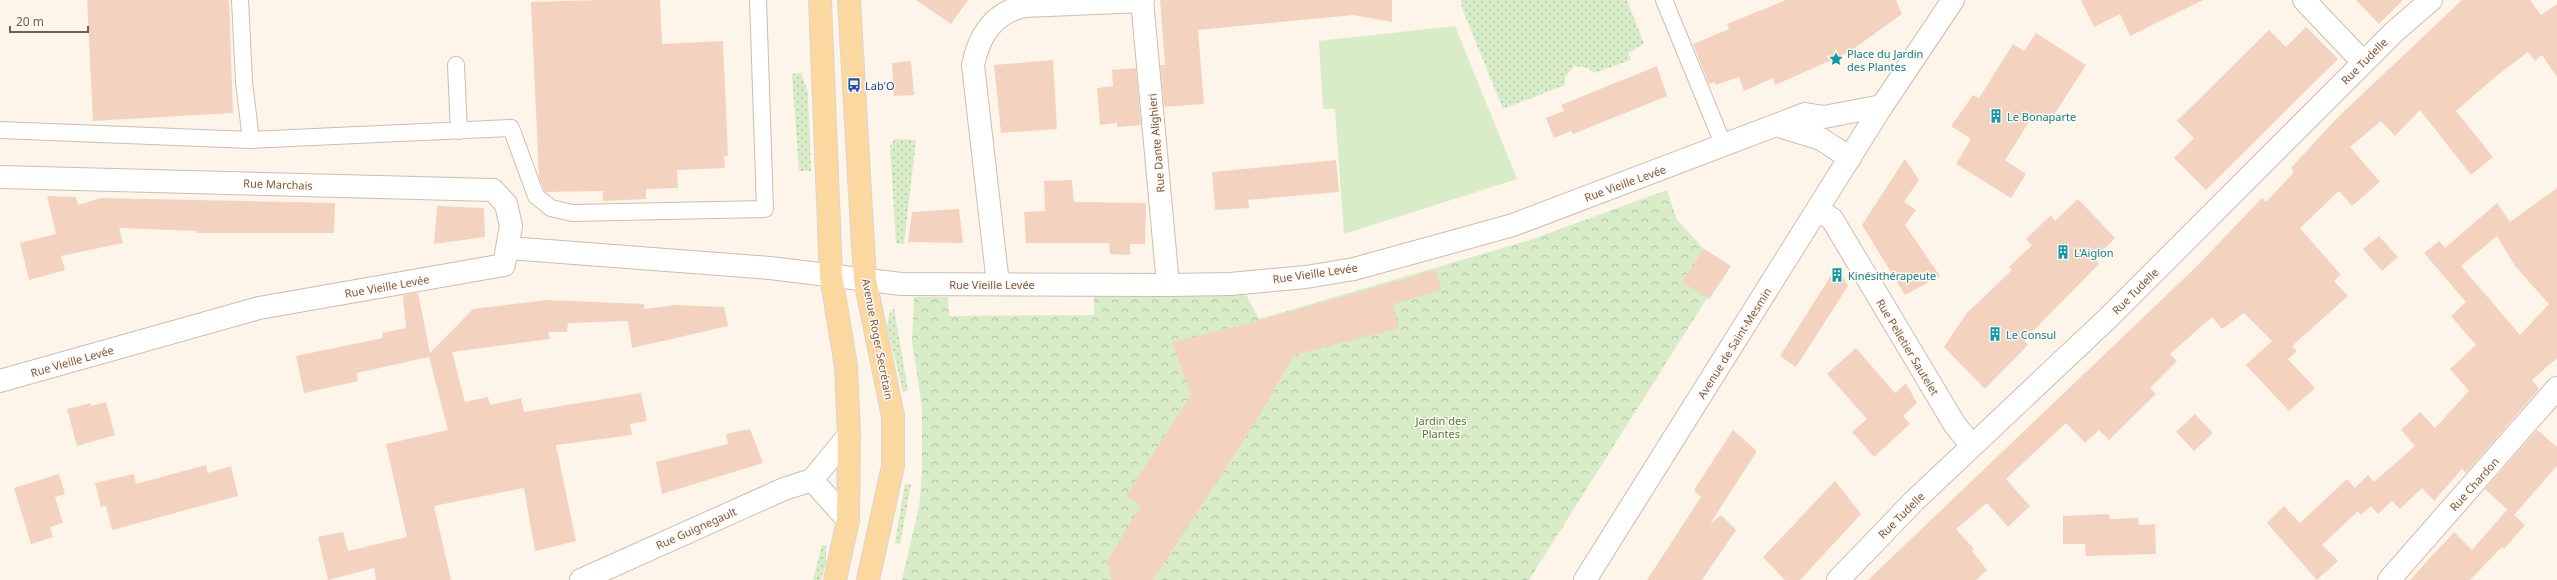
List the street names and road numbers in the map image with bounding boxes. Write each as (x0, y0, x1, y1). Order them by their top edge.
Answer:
street label: Rue Tudelle (2338, 35, 2390, 87)
street label: Rue Dante Alighieri (1144, 93, 1168, 193)
street label: Rue Vieille Levée (1582, 161, 1668, 205)
street label: Rue Marchais (243, 175, 313, 193)
street label: Rue Vieille Levée (1272, 260, 1358, 286)
street label: Rue Tudelle (2109, 265, 2161, 317)
street label: Rue Vieille Levée (344, 271, 430, 301)
street label: Avenue Roger Secrétain (859, 277, 897, 401)
street label: Rue Vieille Levée (949, 277, 1035, 292)
street label: Avenue de Saint-Mesmin (1694, 285, 1774, 401)
street label: Rue Pelletier Sautelet (1873, 296, 1943, 398)
street label: Rue Vieille Levée (29, 342, 115, 380)
street label: Rue Chardon (2446, 454, 2502, 514)
street label: Rue Tudelle (1875, 489, 1927, 541)
street label: Rue Guignegault (653, 504, 739, 552)

